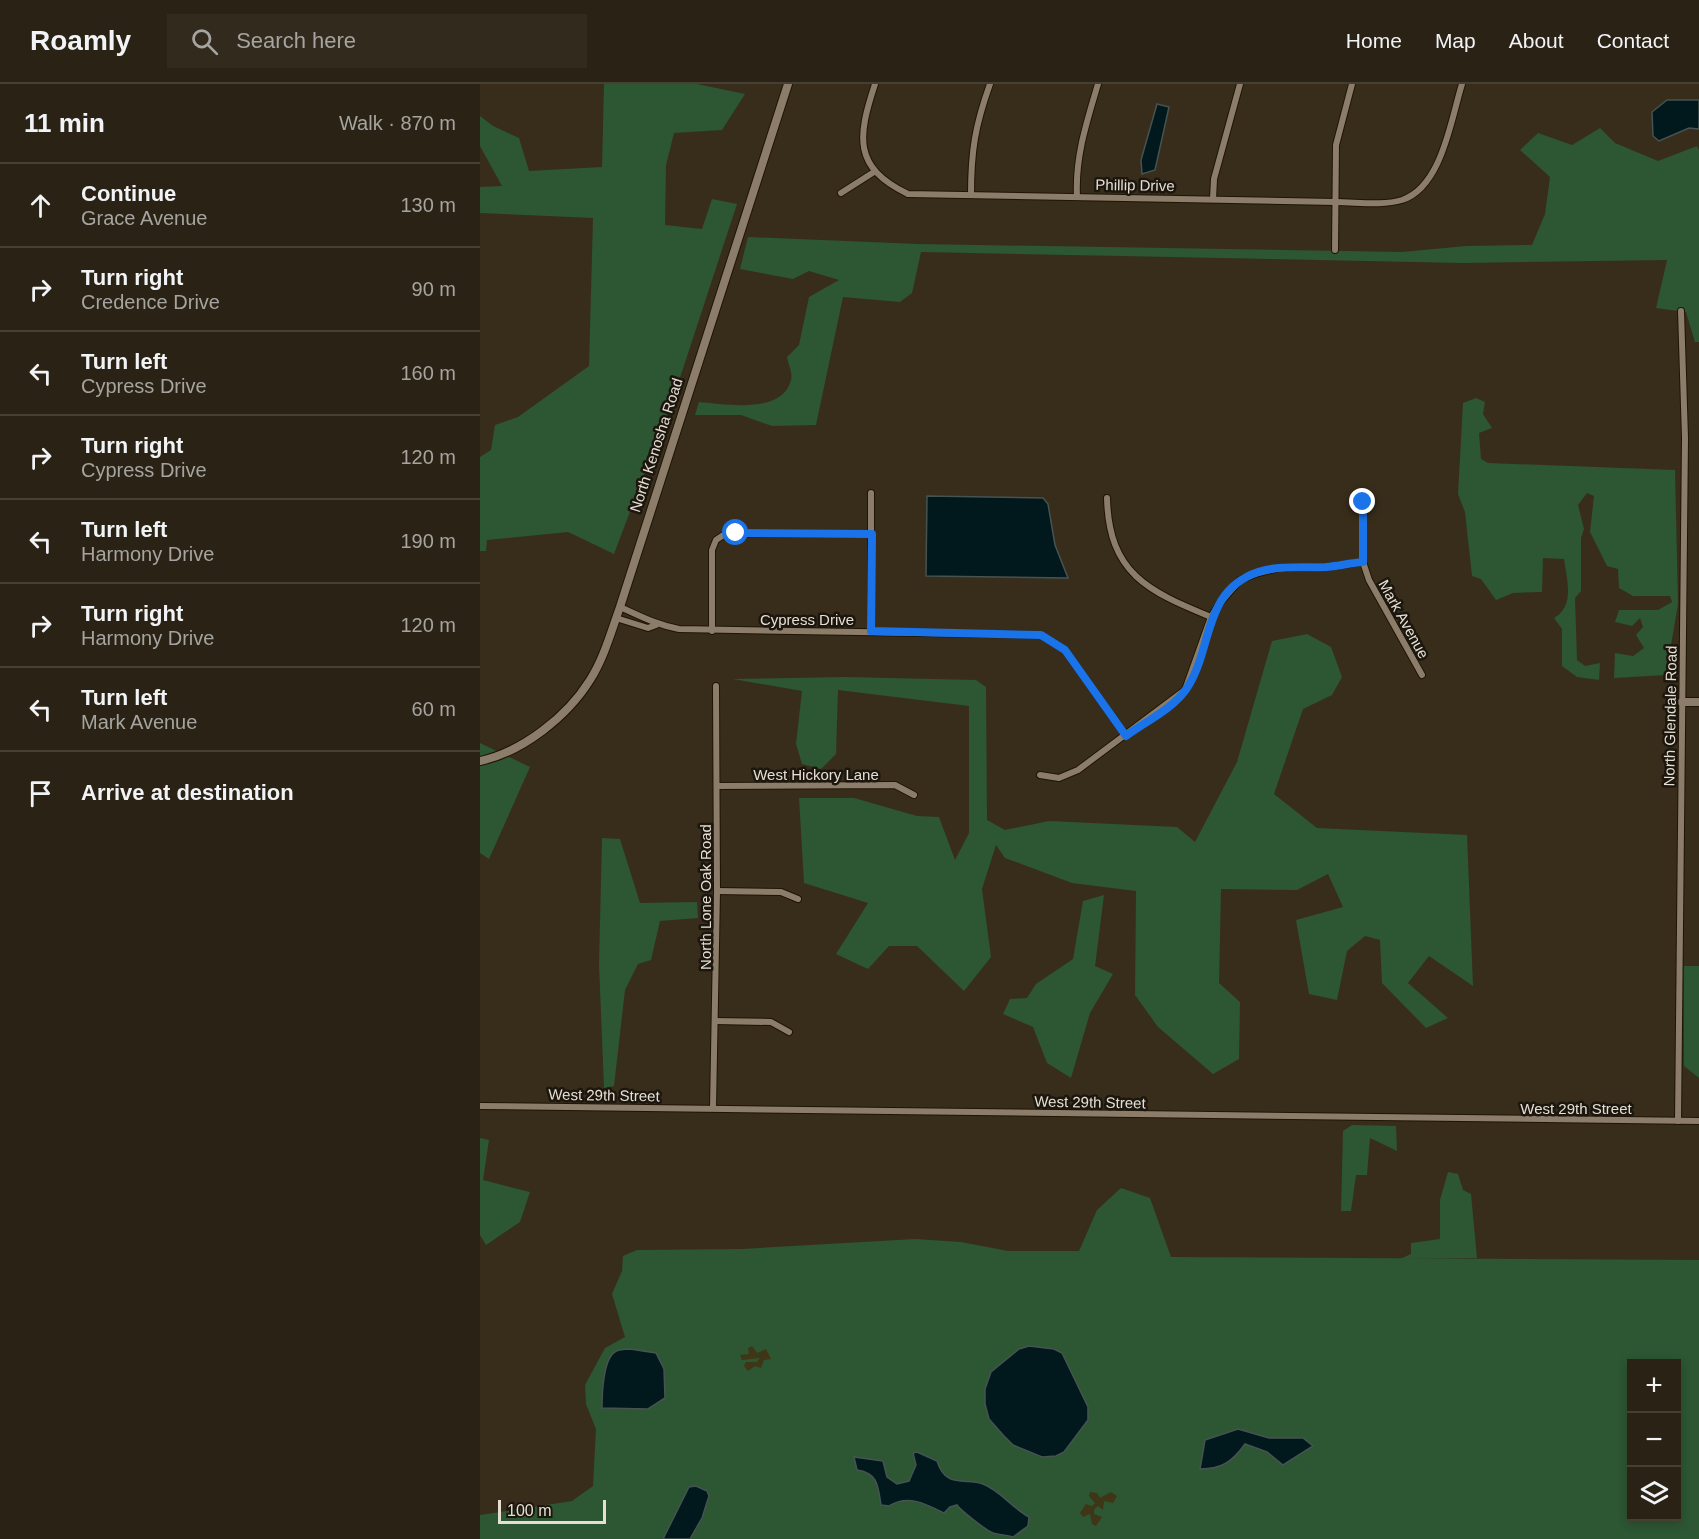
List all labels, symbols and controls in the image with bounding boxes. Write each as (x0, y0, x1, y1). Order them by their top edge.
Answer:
search box (167, 14, 587, 68)
text: Roamly (30, 25, 131, 56)
icon: search (188, 25, 221, 58)
text: Search here (236, 28, 356, 53)
text: Home (1346, 29, 1402, 52)
text: Map (1435, 29, 1476, 52)
text: About (1509, 29, 1564, 52)
text: Contact (1597, 29, 1669, 52)
text: 11 min (24, 108, 105, 138)
text: Walk · 870 m (339, 112, 456, 134)
street label: Phillip Drive (1095, 176, 1175, 194)
text: Continue (81, 181, 176, 206)
icon: ahead (24, 189, 57, 222)
text: 130 m (400, 194, 456, 216)
text: Grace Avenue (81, 207, 207, 229)
text: Turn right (81, 265, 183, 290)
icon: right (24, 273, 57, 306)
text: 90 m (412, 278, 456, 300)
text: Credence Drive (81, 291, 220, 313)
text: Turn left (81, 349, 167, 374)
icon: left (24, 357, 57, 390)
text: 160 m (400, 362, 456, 384)
text: Cypress Drive (81, 375, 207, 397)
street label: North Kenosha Road (626, 376, 686, 514)
text: Turn right (81, 433, 183, 458)
icon: right (24, 441, 57, 474)
text: 120 m (400, 446, 456, 468)
text: Cypress Drive (81, 459, 207, 481)
route end (1349, 488, 1375, 514)
text: Turn left (81, 517, 167, 542)
route start (722, 519, 748, 545)
icon: left (24, 525, 57, 558)
text: 190 m (400, 530, 456, 552)
text: Harmony Drive (81, 543, 214, 565)
street label: Mark Avenue (1375, 577, 1433, 661)
text: Turn right (81, 601, 183, 626)
icon: right (24, 609, 57, 642)
street label: Cypress Drive (760, 611, 854, 628)
text: 120 m (400, 614, 456, 636)
text: Harmony Drive (81, 627, 214, 649)
street label: North Glendale Road (1660, 645, 1680, 787)
text: Turn left (81, 685, 167, 710)
icon: left (24, 693, 57, 726)
text: 60 m (412, 698, 456, 720)
text: Mark Avenue (81, 711, 197, 733)
street label: West Hickory Lane (753, 766, 879, 783)
icon: arrive (24, 777, 57, 810)
text: Arrive at destination (81, 780, 294, 805)
street label: North Lone Oak Road (697, 824, 714, 970)
street label: West 29th Street (548, 1086, 661, 1104)
street label: West 29th Street (1034, 1093, 1147, 1111)
street label: West 29th Street (1520, 1100, 1633, 1117)
map controls (1627, 1359, 1681, 1521)
button: + (1627, 1359, 1681, 1413)
button: − (1627, 1413, 1681, 1467)
button: layers (1627, 1467, 1681, 1521)
scale bar (498, 1497, 606, 1524)
text: 100 m (507, 1502, 551, 1519)

